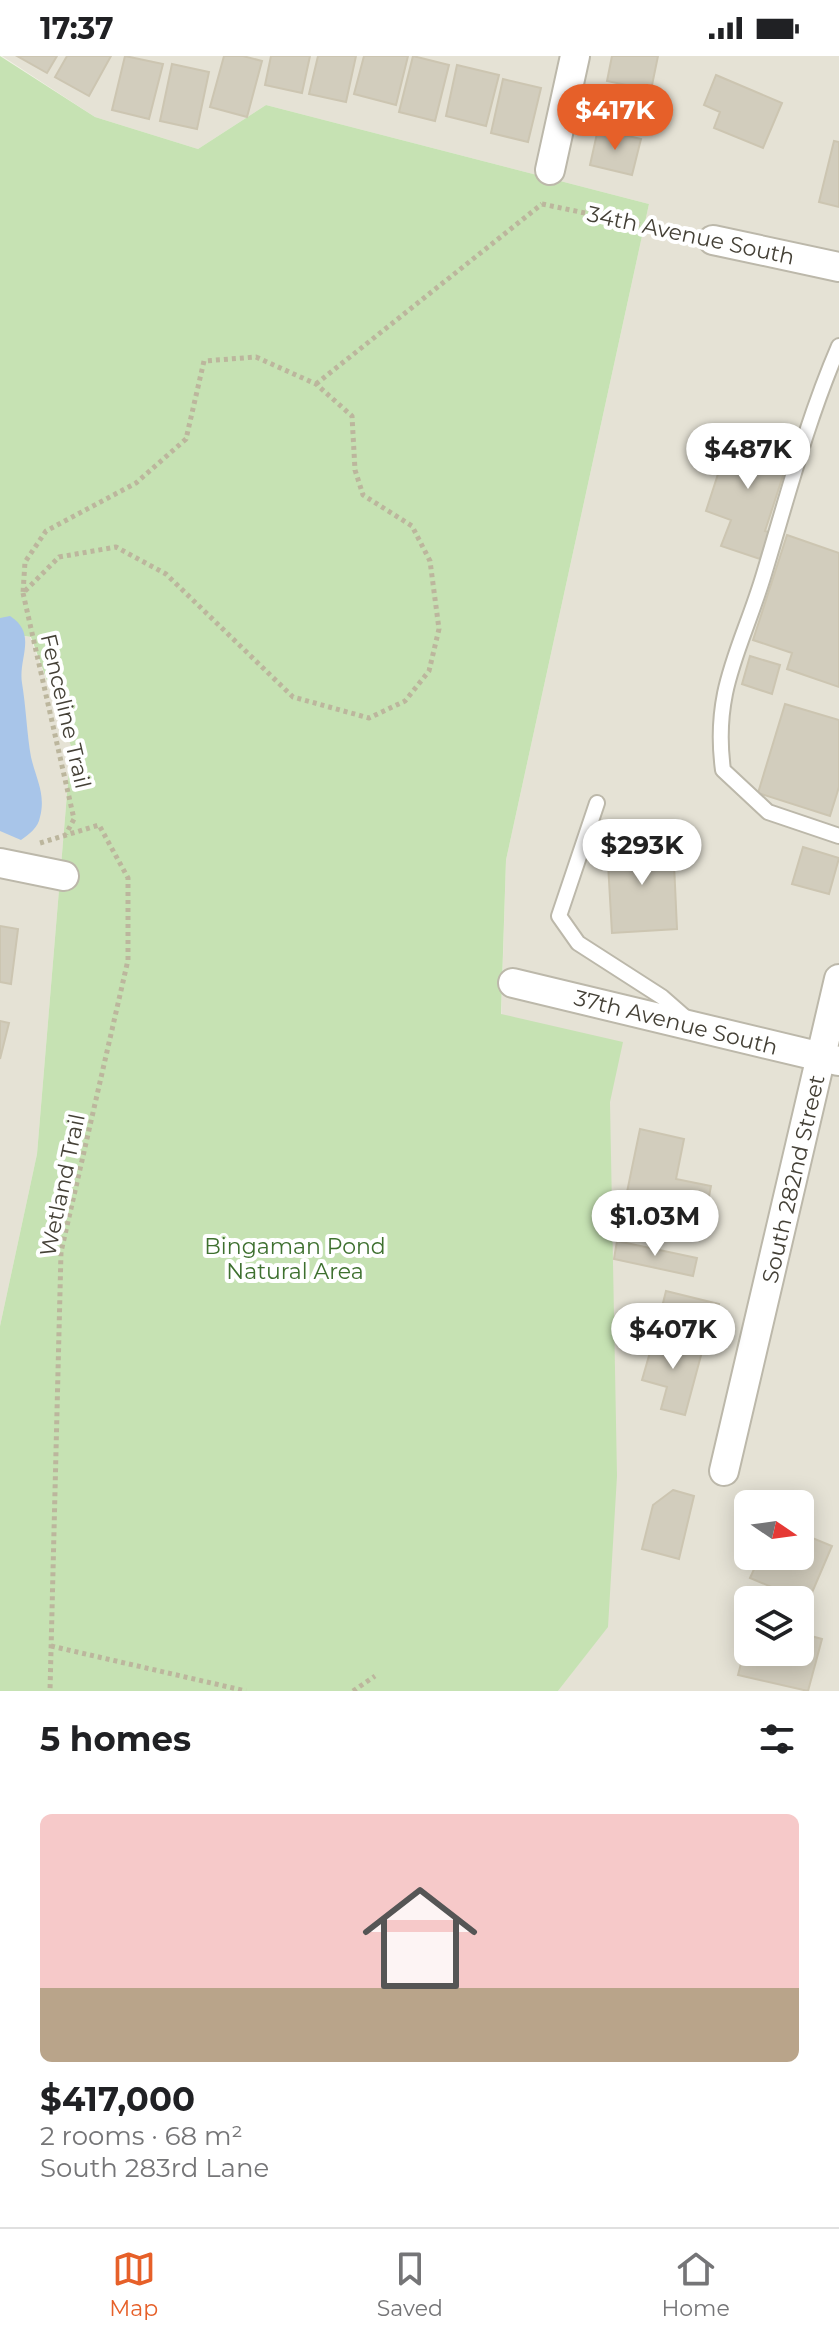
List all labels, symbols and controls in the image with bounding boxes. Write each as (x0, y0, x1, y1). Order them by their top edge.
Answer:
text: 17:37 (40, 10, 114, 47)
pin: $417K (559, 84, 671, 152)
text: $417K (575, 94, 655, 126)
street label: 34th Avenue South (585, 200, 797, 271)
pin: $487K (692, 423, 804, 491)
text: $487K (704, 433, 792, 465)
street label: Fenceline Trail (35, 631, 96, 791)
pin: $293K (586, 819, 698, 887)
text: $293K (601, 829, 683, 861)
street label: 37th Avenue South (571, 984, 781, 1061)
street label: South 282nd Street (756, 1072, 831, 1286)
street label: Wetland Trail (34, 1111, 91, 1259)
pin: $1.03M (590, 1190, 720, 1258)
text: $1.03M (610, 1200, 700, 1232)
park label: Bingaman Pond Natural Area (204, 1233, 386, 1285)
pin: $407K (617, 1303, 729, 1371)
text: $407K (629, 1313, 717, 1345)
north arrow (734, 1490, 814, 1570)
map controls (734, 1490, 814, 1666)
button: layers (734, 1586, 814, 1666)
icon: filters (755, 1717, 799, 1761)
text: 5 homes (40, 1718, 191, 1760)
icon: home (348, 1866, 492, 2010)
text: $417,000 (40, 2078, 195, 2120)
text: 2 rooms · 68 m² (40, 2120, 243, 2152)
text: South 283rd Lane (40, 2152, 269, 2184)
tab: Map (109, 2247, 158, 2322)
tab: Saved (377, 2247, 443, 2322)
tab: Home (661, 2247, 730, 2322)

